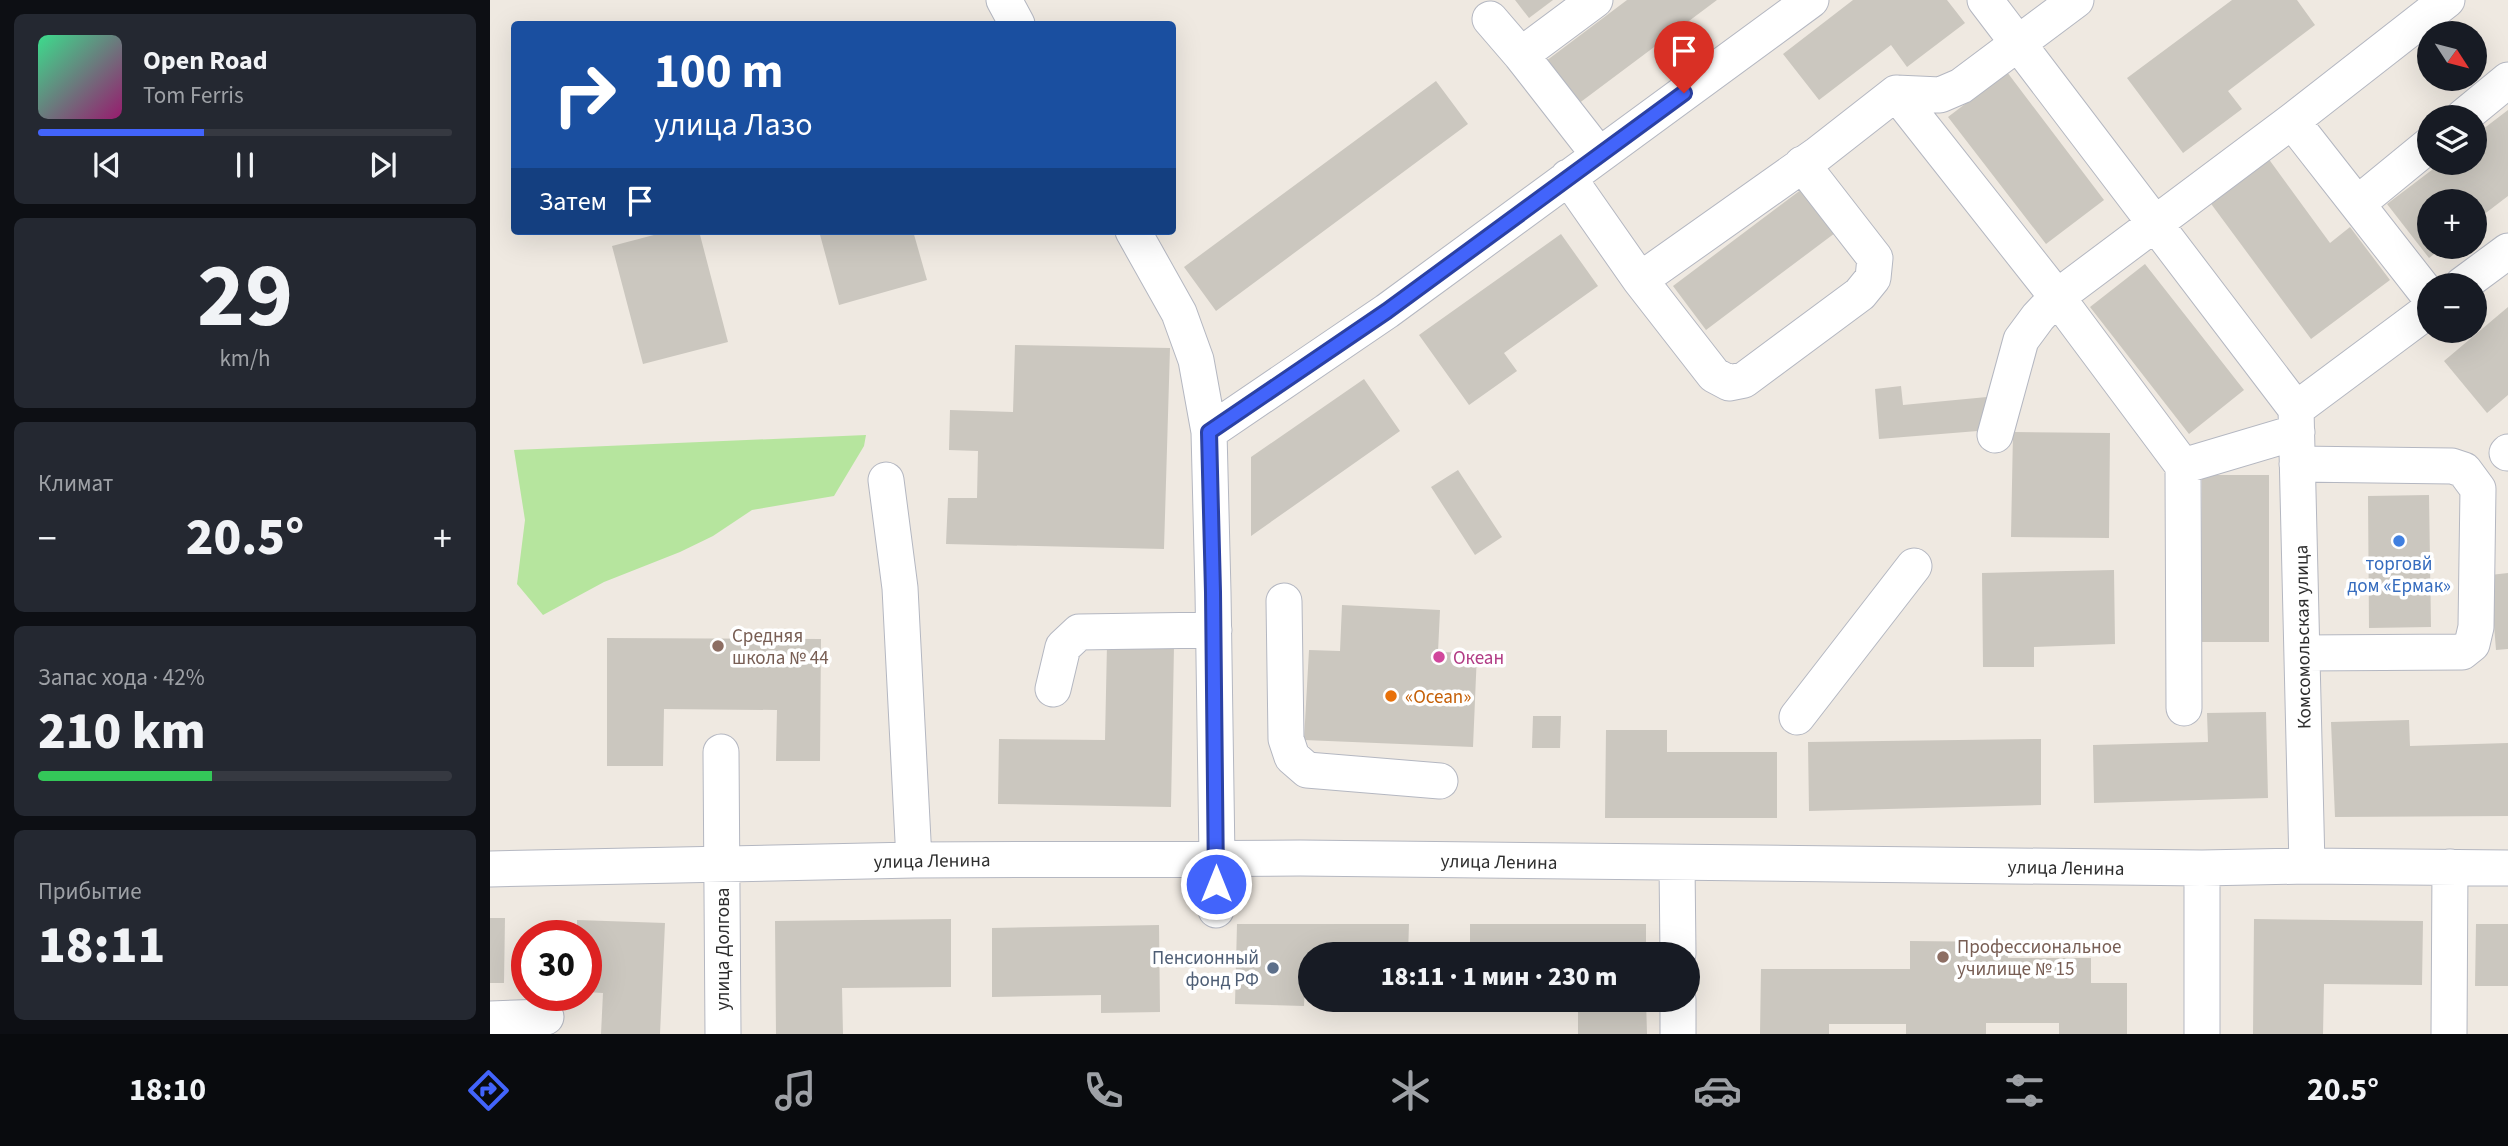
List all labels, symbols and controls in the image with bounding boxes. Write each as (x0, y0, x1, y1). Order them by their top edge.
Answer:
pin (1654, 21, 1714, 93)
north arrow (2417, 21, 2487, 91)
map controls (2417, 21, 2487, 343)
icon: arrive (1665, 32, 1703, 70)
text: 100 m (654, 37, 783, 107)
text: Open Road (143, 42, 268, 79)
icon: right (539, 49, 630, 140)
text: Tom Ferris (143, 79, 244, 112)
text: улица Лазо (654, 102, 813, 148)
button: layers (2417, 105, 2487, 175)
icon: previous (88, 146, 126, 184)
icon: pause (226, 146, 264, 184)
icon: next (364, 146, 402, 184)
icon: arrive (621, 182, 659, 220)
text: Затем (539, 183, 607, 220)
button: + (2417, 189, 2487, 259)
text: 29 (197, 232, 293, 361)
button: − (2417, 273, 2487, 343)
text: km/h (219, 342, 271, 375)
text: Климат (38, 467, 113, 500)
text: 20.5° (186, 501, 304, 575)
text: − (38, 512, 57, 566)
text: + (433, 512, 452, 566)
marker: торговй дом «Ермак» (2391, 533, 2407, 549)
street label: Комсомольская улица (2288, 545, 2319, 729)
place label: торговй дом «Ермак» (2347, 551, 2451, 600)
place label: Средняя школа № 44 (732, 623, 829, 672)
marker: Средняя школа № 44 (710, 638, 726, 654)
place label: Океан (1453, 645, 1504, 672)
marker: Океан (1431, 649, 1447, 665)
text: Запас хода · 42% (38, 661, 205, 694)
place label: «Оcean» (1405, 684, 1471, 711)
marker: «Оcean» (1383, 688, 1399, 704)
text: 210 km (38, 695, 206, 769)
street label: улица Ленина (873, 847, 991, 876)
position arrow (1179, 847, 1253, 921)
street label: улица Ленина (1440, 848, 1558, 877)
street label: улица Ленина (2007, 854, 2125, 883)
text: Прибытие (38, 875, 142, 908)
street label: улица Долгова (710, 888, 737, 1010)
text: 18:11 (38, 909, 165, 983)
speed limit sign: 30 (511, 920, 602, 1011)
place label: Профессиональное училище № 15 (1957, 934, 2122, 983)
place label: Пенсионный фонд РФ (1152, 945, 1259, 994)
marker: Профессиональное училище № 15 (1935, 949, 1951, 965)
text: 18:11 · 1 мин · 230 m (1381, 958, 1617, 995)
marker: Пенсионный фонд РФ (1265, 960, 1281, 976)
icon: directions (464, 1066, 513, 1115)
icon: music (771, 1066, 820, 1115)
icon: phone (1079, 1066, 1128, 1115)
icon: climate (1386, 1066, 1435, 1115)
icon: car (1693, 1066, 1742, 1115)
icon: filters (2000, 1066, 2049, 1115)
text: 18:10 (129, 1067, 206, 1113)
text: 20.5° (2307, 1067, 2379, 1113)

